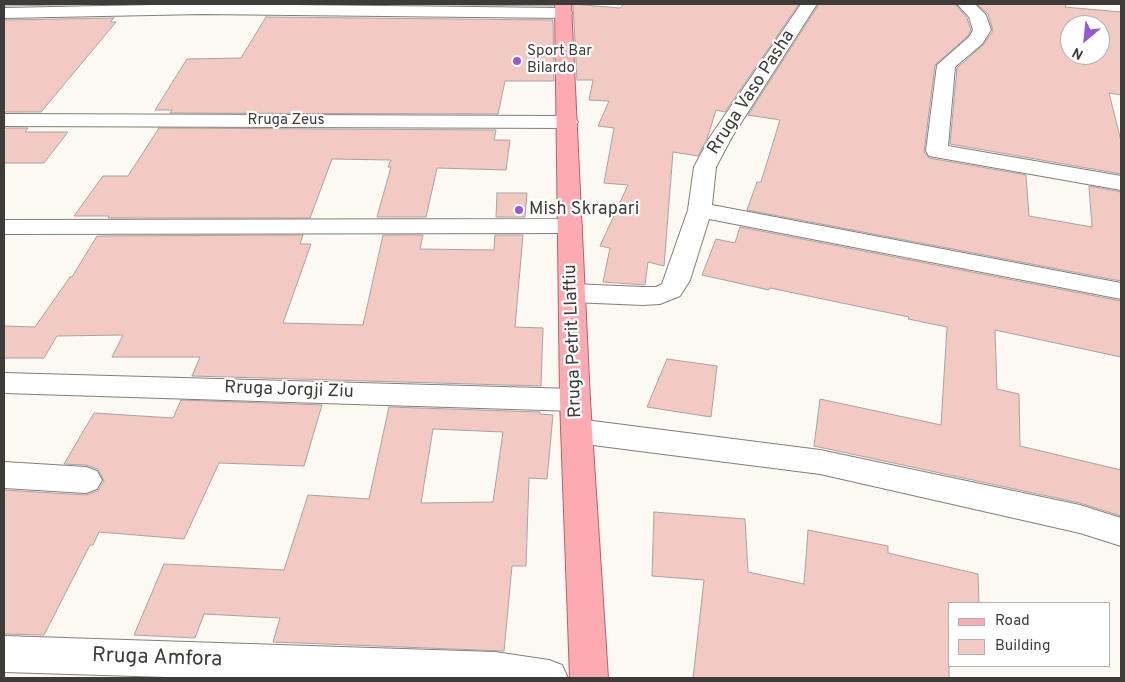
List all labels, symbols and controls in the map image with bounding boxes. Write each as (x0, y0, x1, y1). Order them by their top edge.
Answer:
north arrow (1060, 15, 1110, 65)
street label: Rruga Vaso Pasha (704, 27, 800, 159)
place label: Sport Bar Bilardo (527, 43, 592, 78)
text: N (1070, 43, 1087, 63)
marker: Sport Bar Bilardo (511, 55, 523, 67)
street label: Rruga Zeus (248, 112, 324, 130)
place label: Mish Skrapari (529, 199, 639, 221)
marker: Mish Skrapari (513, 204, 525, 216)
street label: Rruga Petrit Llaftiu (561, 264, 587, 418)
street label: Rruga Jorgji Ziu (224, 378, 354, 404)
legend (948, 602, 1110, 667)
text: Road (995, 612, 1030, 631)
text: Building (995, 637, 1050, 656)
street label: Rruga Amfora (91, 644, 223, 674)

